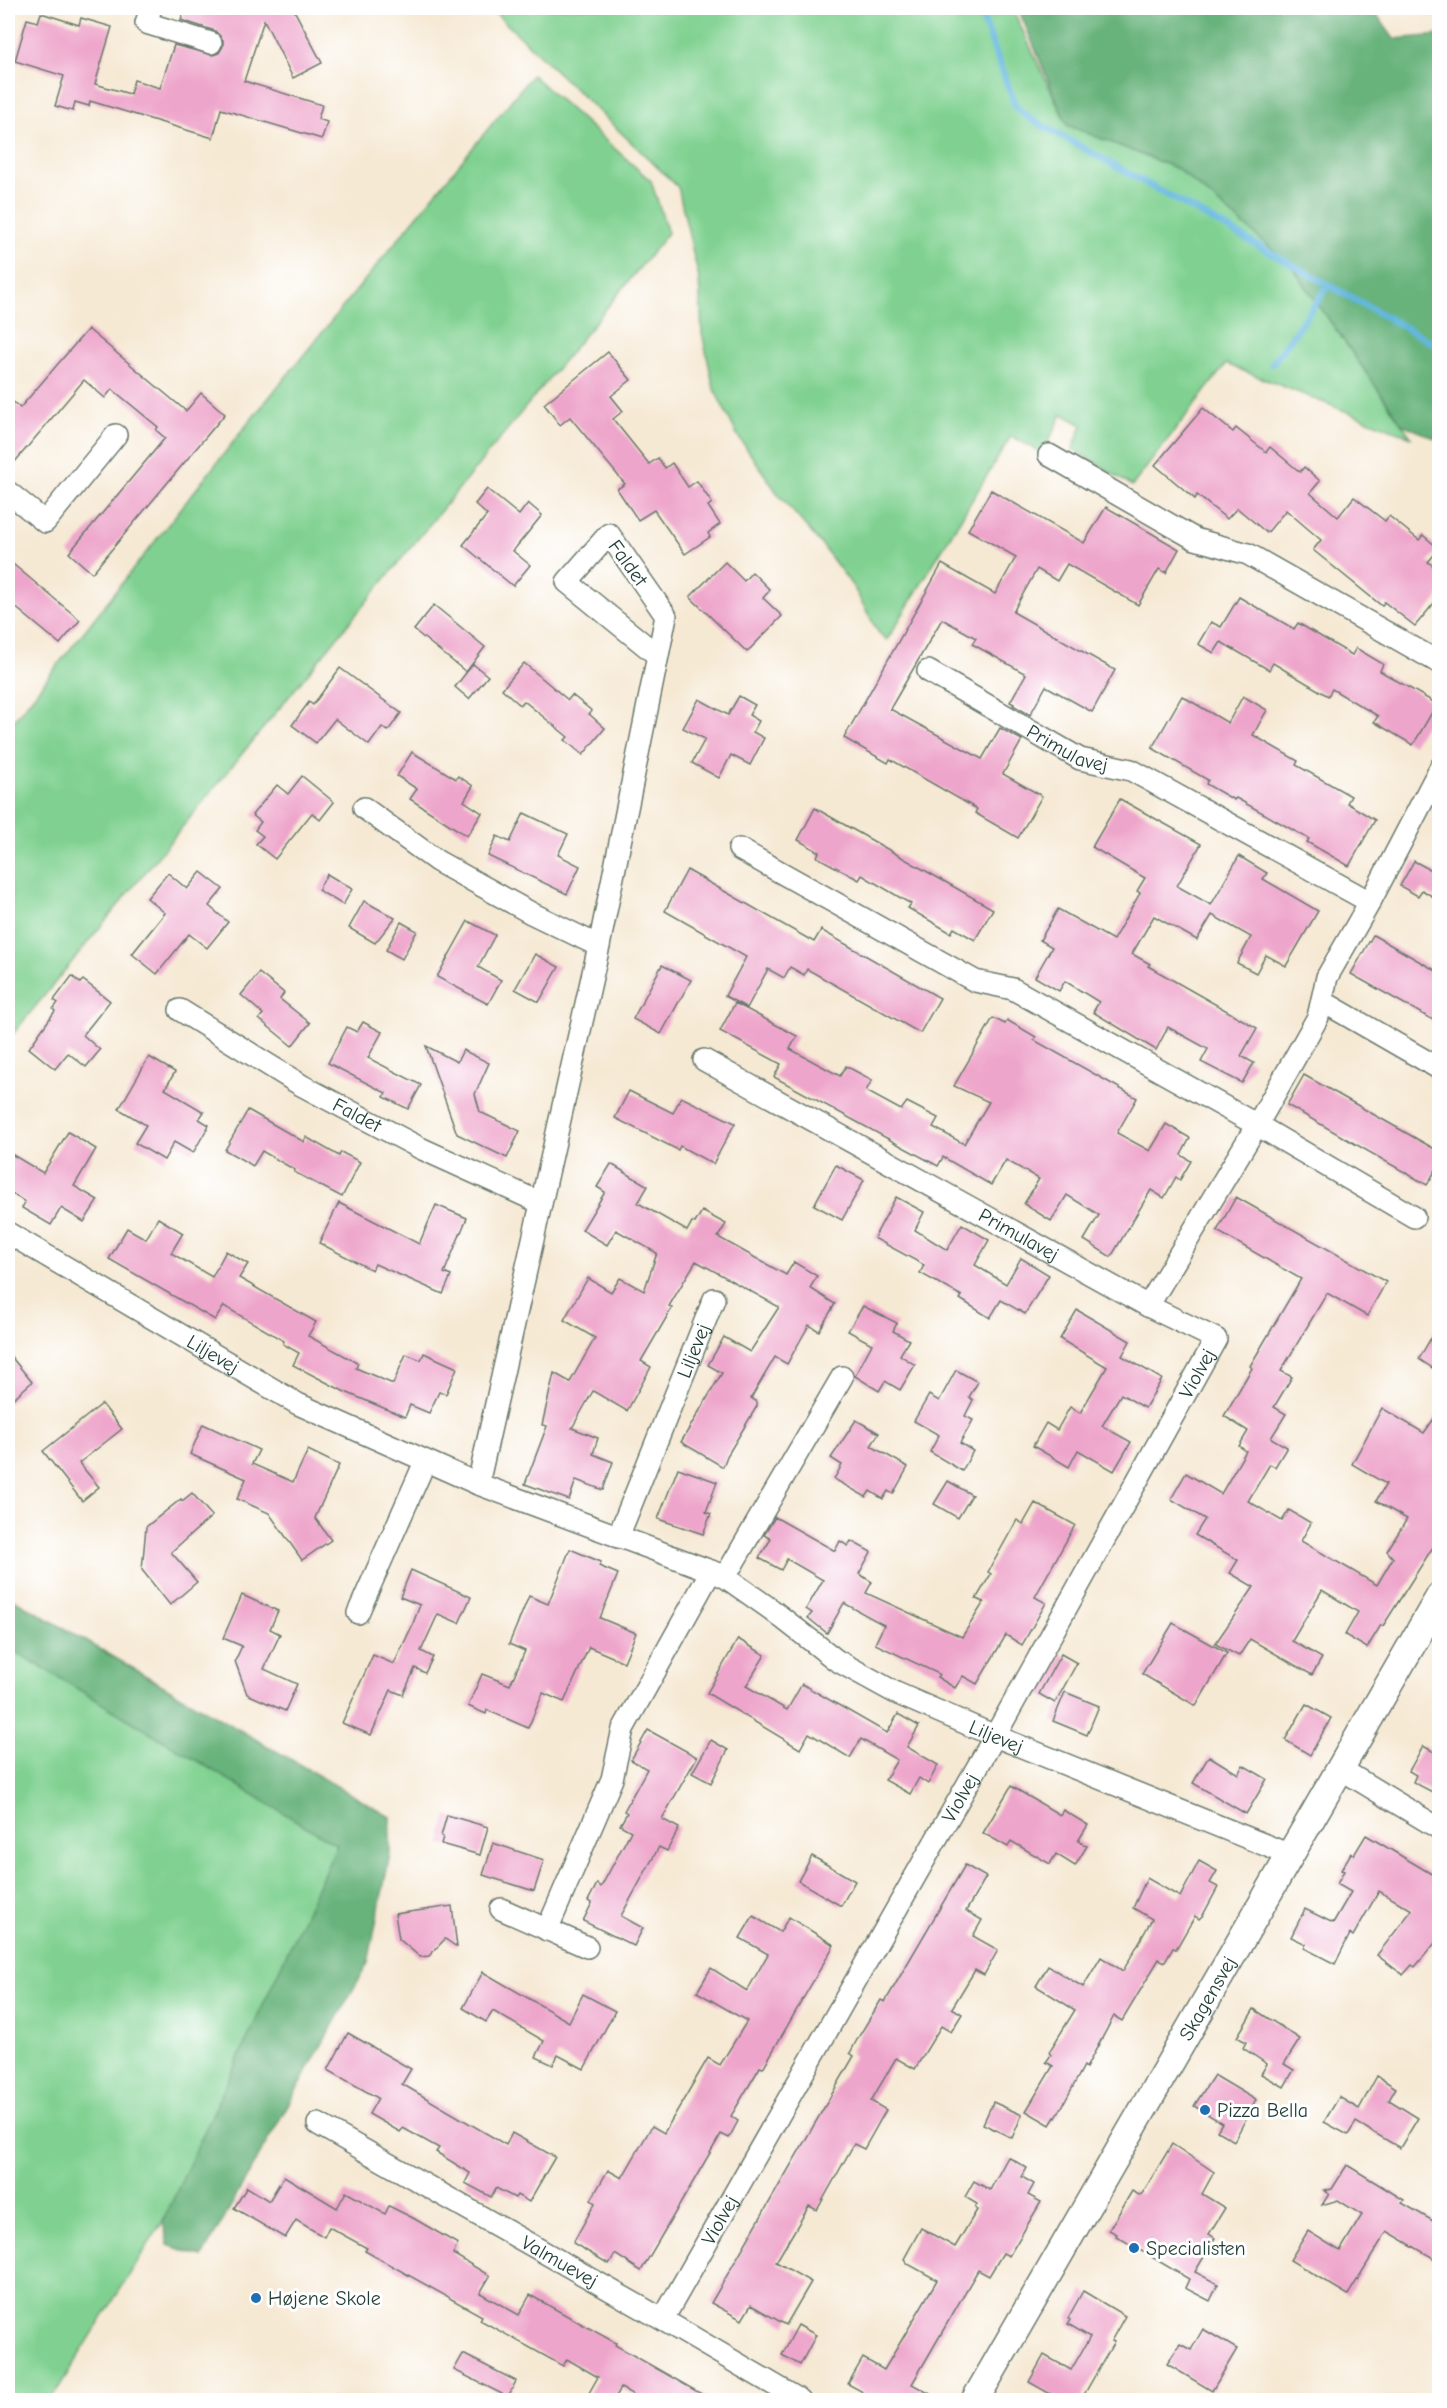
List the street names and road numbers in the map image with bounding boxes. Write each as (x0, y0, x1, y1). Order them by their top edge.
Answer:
street label: Faldet (604, 535, 653, 592)
street label: Primulavej (1023, 719, 1110, 776)
street label: Faldet (329, 1093, 387, 1138)
street label: Primulavej (975, 1203, 1063, 1266)
street label: Liljevej (672, 1320, 714, 1381)
street label: Liljevej (183, 1330, 243, 1378)
street label: Violvej (1174, 1345, 1220, 1402)
street label: Liljevej (966, 1715, 1027, 1758)
street label: Violvej (937, 1769, 983, 1826)
street label: Skagensvej (1174, 1952, 1241, 2045)
street label: Violvej (696, 2191, 743, 2249)
street label: Valmuevej (518, 2231, 602, 2292)

